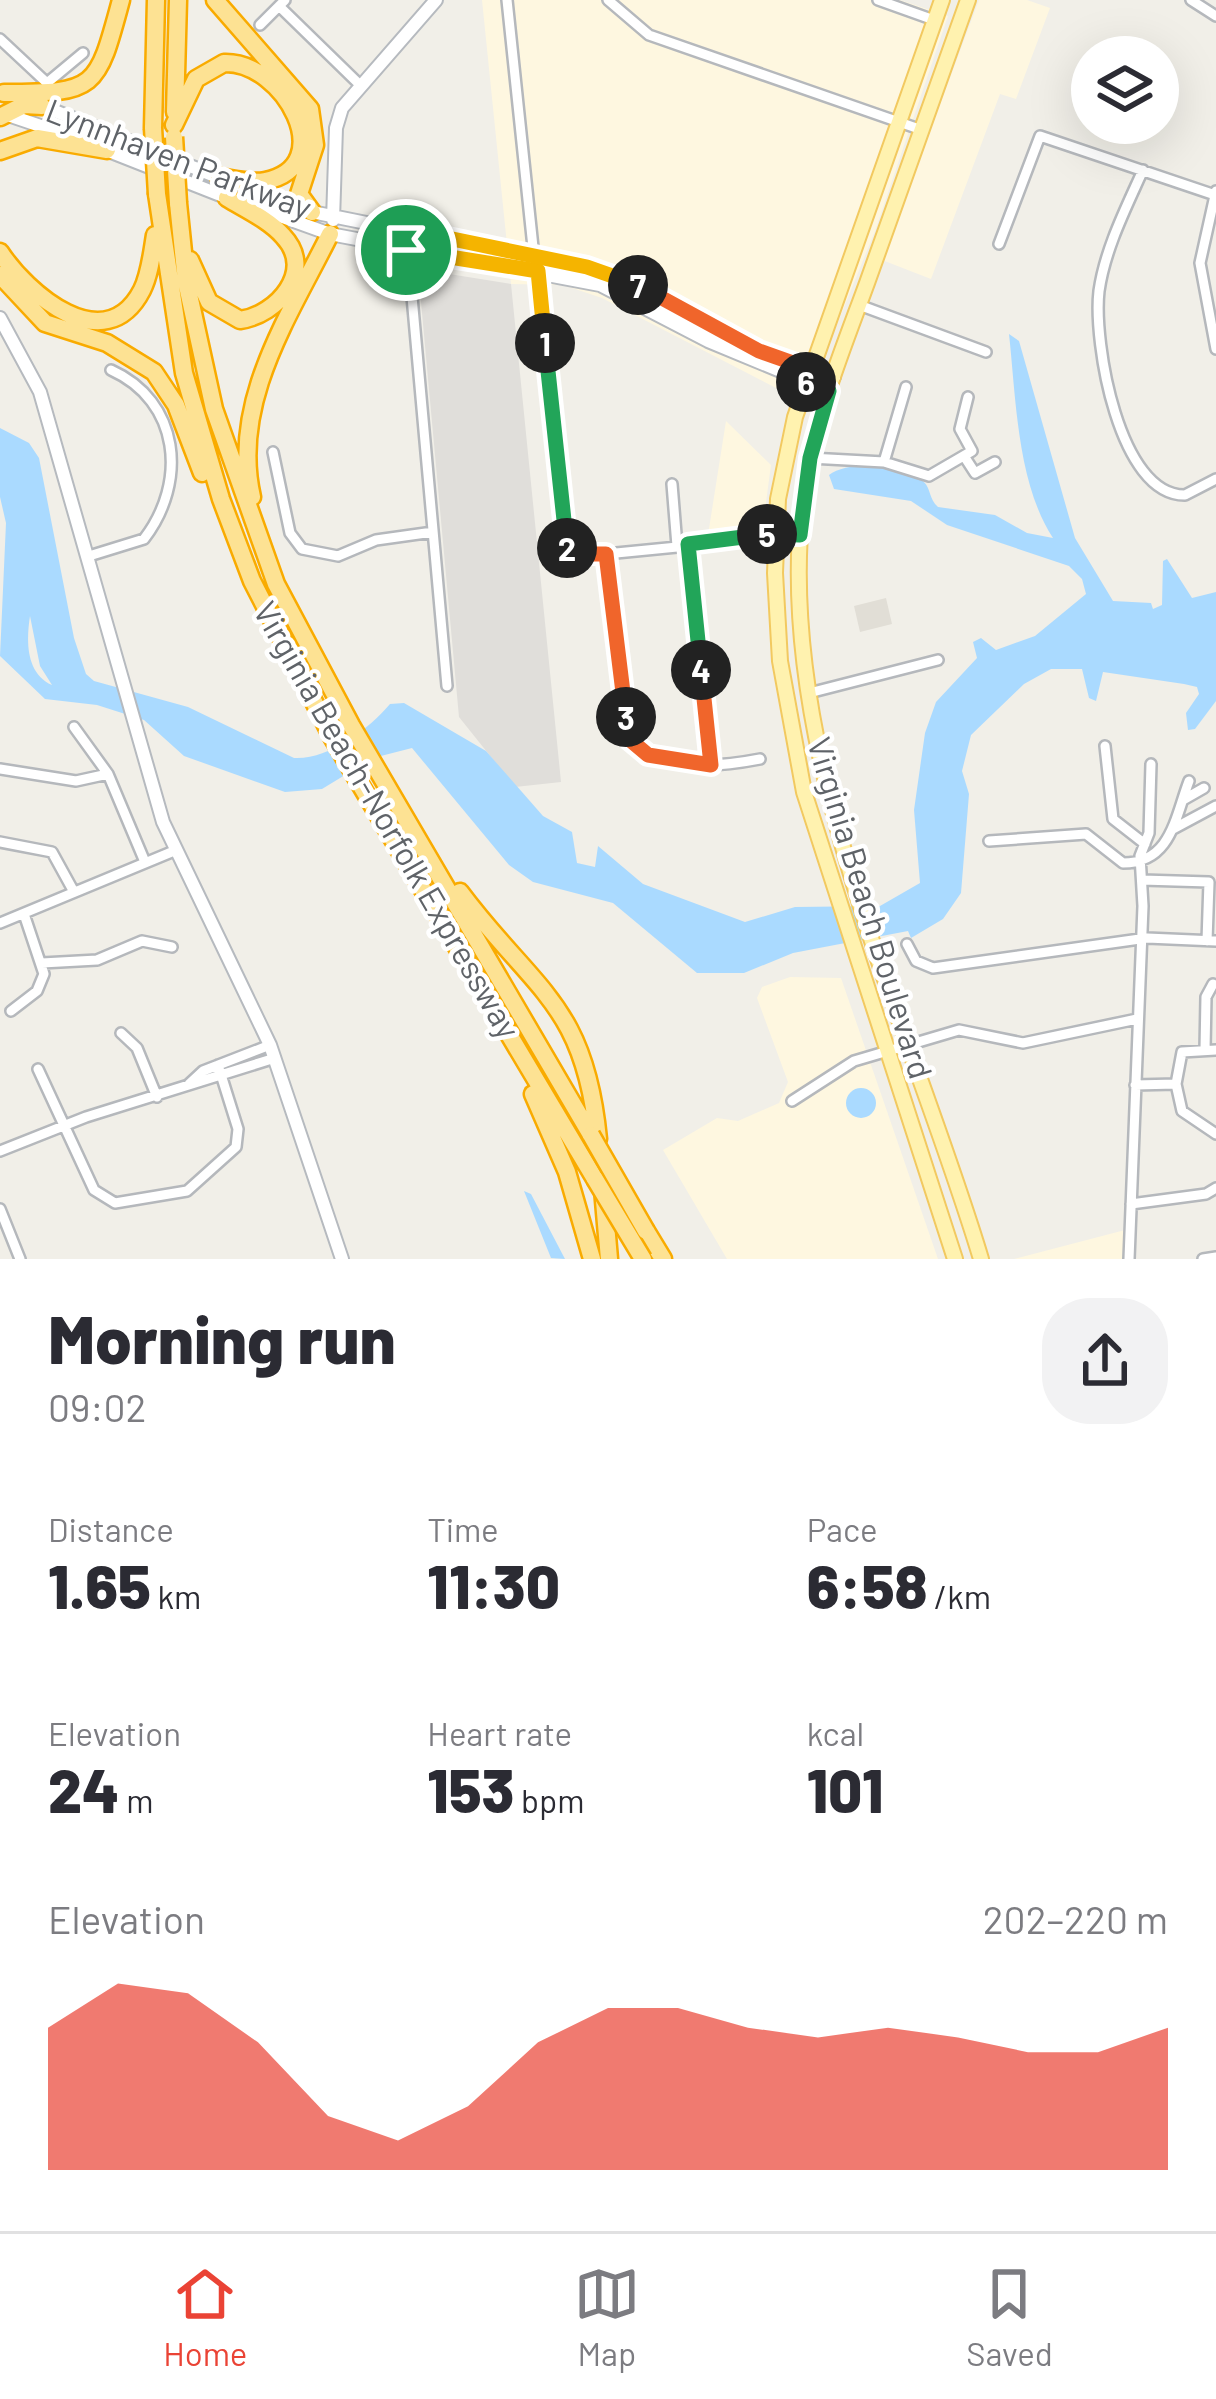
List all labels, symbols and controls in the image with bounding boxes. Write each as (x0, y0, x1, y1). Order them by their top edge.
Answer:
map controls (1071, 36, 1179, 144)
button: layers (1071, 36, 1179, 144)
street label: Lynnhaven Parkway (41, 89, 318, 227)
pin (355, 199, 457, 301)
icon: arrive (373, 217, 439, 283)
pin: 7 (608, 255, 668, 315)
text: 7 (630, 265, 646, 305)
pin: 1 (515, 313, 575, 373)
text: 1 (539, 323, 551, 363)
pin: 6 (776, 352, 836, 412)
text: 6 (797, 362, 815, 402)
pin: 5 (737, 504, 797, 564)
text: 5 (758, 514, 776, 554)
pin: 2 (537, 518, 597, 578)
text: 2 (558, 528, 576, 568)
street label: Virginia Beach-Norfolk Expressway (246, 594, 530, 1045)
pin: 4 (671, 640, 731, 700)
text: 4 (691, 650, 711, 690)
pin: 3 (596, 687, 656, 747)
text: 3 (617, 697, 635, 737)
street label: Virginia Beach Boulevard (800, 732, 942, 1083)
text: Morning run (48, 1298, 396, 1377)
button: share (1042, 1298, 1168, 1424)
text: 09:02 (48, 1383, 147, 1430)
text: Distance (48, 1509, 174, 1549)
text: Time (427, 1509, 499, 1549)
text: Pace (807, 1509, 878, 1549)
text: 1.65 (48, 1549, 151, 1621)
text: 11:30 (427, 1549, 560, 1621)
text: 6:58 (807, 1549, 928, 1621)
text: km (151, 1576, 201, 1616)
text: /km (928, 1576, 991, 1616)
text: Elevation (48, 1713, 181, 1753)
text: Heart rate (427, 1713, 572, 1753)
text: kcal (807, 1713, 864, 1753)
text: 24 (48, 1753, 120, 1825)
text: 153 (427, 1753, 514, 1825)
text: 101 (807, 1753, 883, 1825)
text: m (120, 1780, 153, 1820)
text: bpm (514, 1780, 584, 1820)
text: Elevation (48, 1895, 205, 1942)
text: 202–220 m (983, 1895, 1168, 1942)
tab: Home (163, 2261, 247, 2373)
tab: Map (574, 2261, 640, 2373)
tab: Saved (966, 2261, 1053, 2373)

